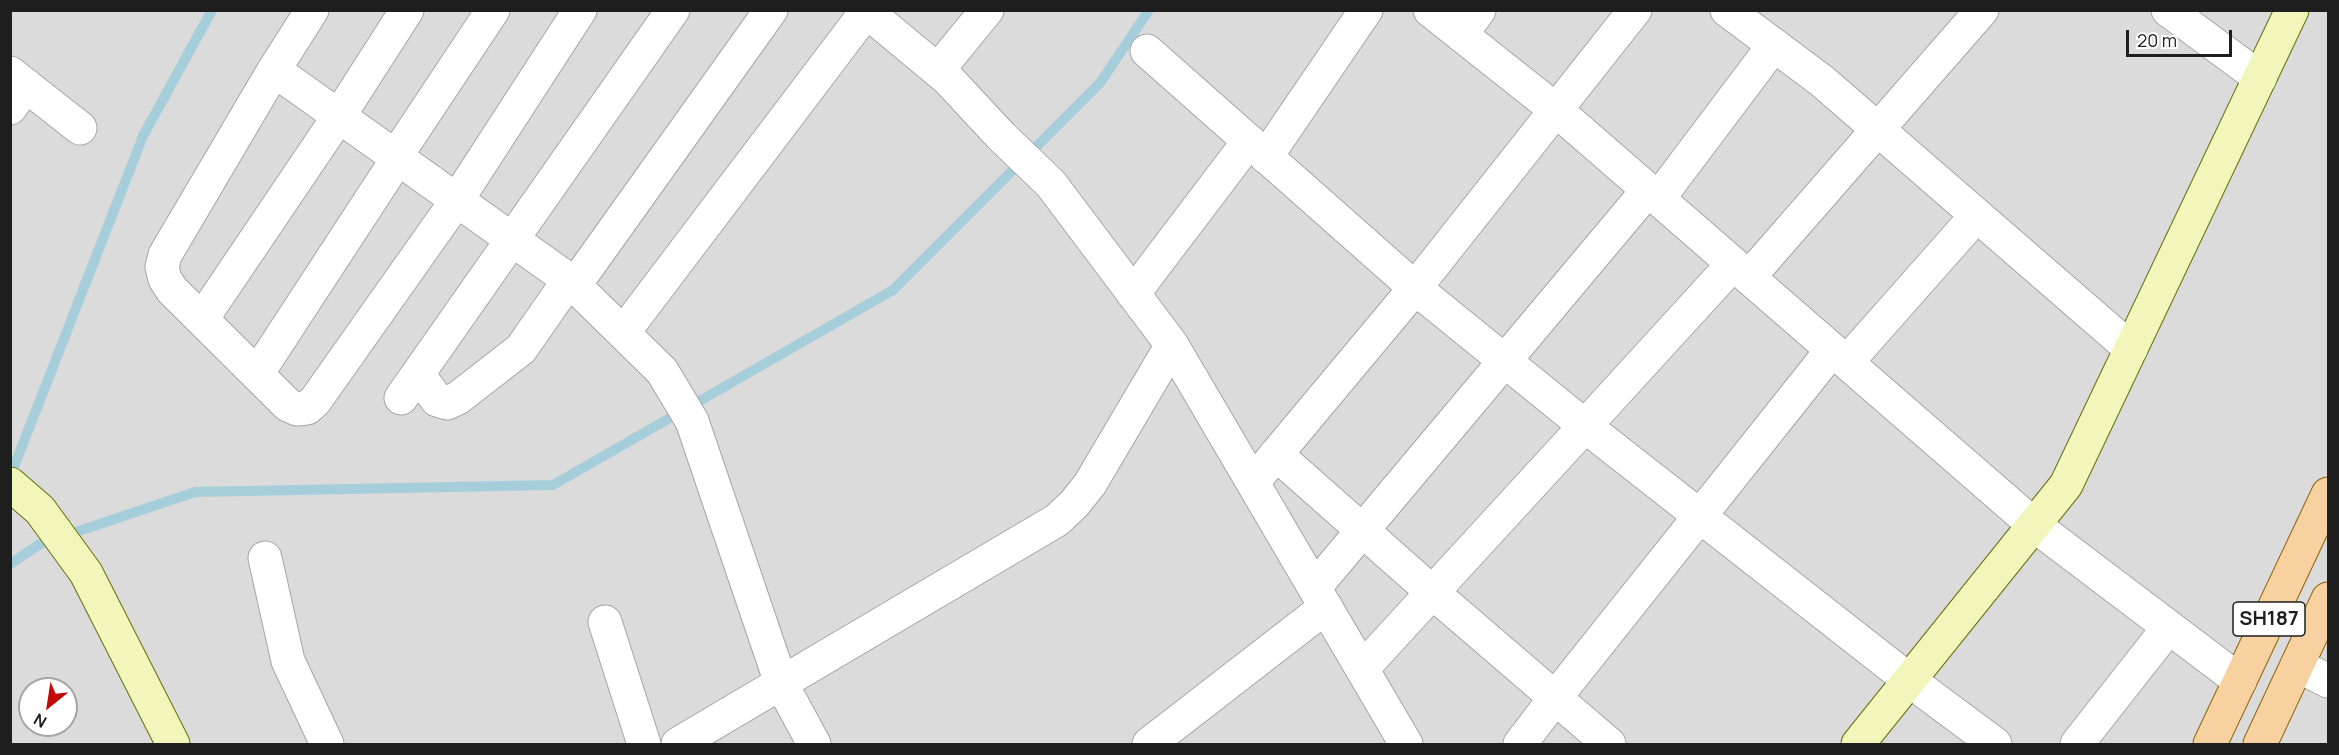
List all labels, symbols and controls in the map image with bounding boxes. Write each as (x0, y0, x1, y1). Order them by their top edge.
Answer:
scale bar (2129, 18, 2236, 56)
text: 20 m (2137, 28, 2177, 52)
road number: SH187 (2233, 602, 2305, 636)
north arrow (18, 677, 78, 737)
text: N (30, 708, 50, 733)

